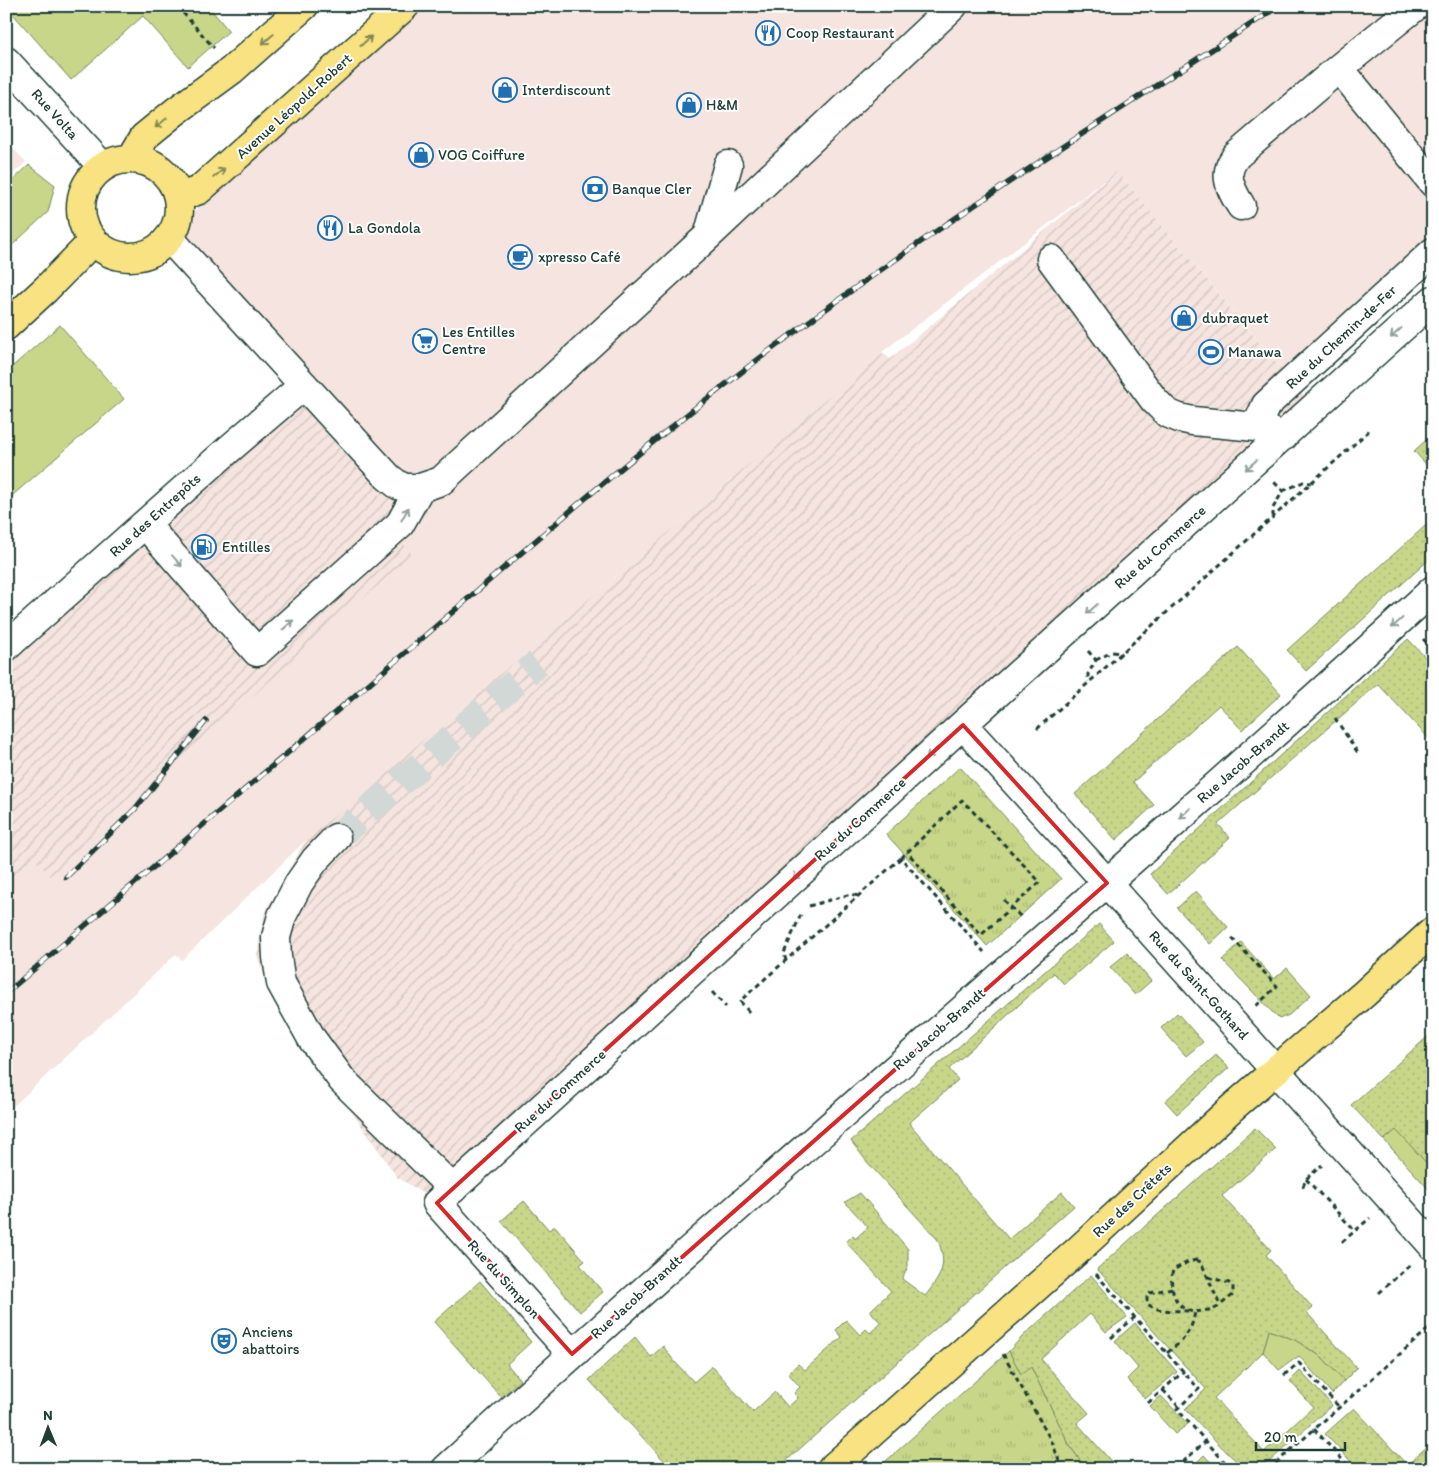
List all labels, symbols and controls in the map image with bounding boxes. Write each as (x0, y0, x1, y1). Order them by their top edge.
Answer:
restaurant icon: Coop Restaurant (755, 20, 781, 46)
place label: Coop Restaurant (786, 24, 895, 42)
one-way arrow (261, 33, 274, 44)
one-way arrow (359, 35, 372, 47)
street label: Avenue Léopold-Robert (232, 49, 356, 163)
shop icon: Interdiscount (492, 77, 518, 103)
place label: Interdiscount (522, 81, 611, 99)
street label: Rue Volta (28, 85, 83, 143)
shop icon: H&M (676, 92, 702, 118)
place label: H&M (706, 96, 738, 114)
one-way arrow (155, 118, 168, 129)
shop icon: VOG Coiffure (408, 142, 434, 168)
place label: VOG Coiffure (438, 146, 525, 164)
one-way arrow (212, 168, 225, 179)
bank icon: Banque Cler (582, 176, 608, 202)
place label: Banque Cler (612, 180, 691, 198)
restaurant icon: La Gondola (317, 215, 343, 241)
place label: La Gondola (348, 219, 421, 237)
cafe icon: xpresso Café (507, 244, 533, 270)
place label: xpresso Café (538, 248, 621, 266)
street label: Rue du Chemin-de-Fer (1282, 281, 1400, 393)
shop icon: dubraquet (1171, 305, 1197, 331)
place label: dubraquet (1202, 309, 1269, 327)
place label: Les Entilles Centre (442, 323, 515, 358)
one-way arrow (1390, 327, 1403, 339)
supermarket icon: Les Entilles Centre (412, 328, 438, 354)
sports icon: Manawa (1198, 339, 1224, 365)
place label: Manawa (1228, 343, 1282, 361)
one-way arrow (1245, 459, 1258, 471)
street label: Rue des Entrepôts (106, 469, 205, 561)
street label: Rue du Commerce (1110, 501, 1210, 593)
one-way arrow (401, 507, 411, 522)
fuel station icon: Entilles (191, 534, 217, 560)
place label: Entilles (222, 538, 271, 556)
one-way arrow (171, 554, 182, 567)
one-way arrow (1085, 603, 1098, 615)
one-way arrow (1390, 617, 1403, 629)
one-way arrow (281, 619, 294, 631)
street label: Rue Jacob-Brandt (1193, 717, 1293, 807)
one-way arrow (926, 747, 939, 759)
street label: Rue du Commerce (810, 773, 910, 865)
one-way arrow (1178, 808, 1191, 819)
one-way arrow (793, 868, 806, 880)
street label: Rue du Saint-Gothard (1145, 927, 1253, 1044)
street label: Rue Jacob-Brandt (889, 984, 989, 1074)
street label: Rue du Commerce (510, 1045, 610, 1137)
street label: Rue des Crêtets (1089, 1159, 1175, 1241)
street label: Rue du Simplon (464, 1236, 544, 1322)
street label: Rue Jacob-Brandt (587, 1251, 686, 1343)
place label: Anciens abattoirs (242, 1323, 300, 1358)
theatre icon: Anciens abattoirs (211, 1328, 237, 1354)
north arrow (22, 1402, 72, 1452)
text: N (43, 1407, 53, 1424)
scale bar (1256, 1420, 1345, 1452)
text: 20 m (1264, 1428, 1298, 1446)

